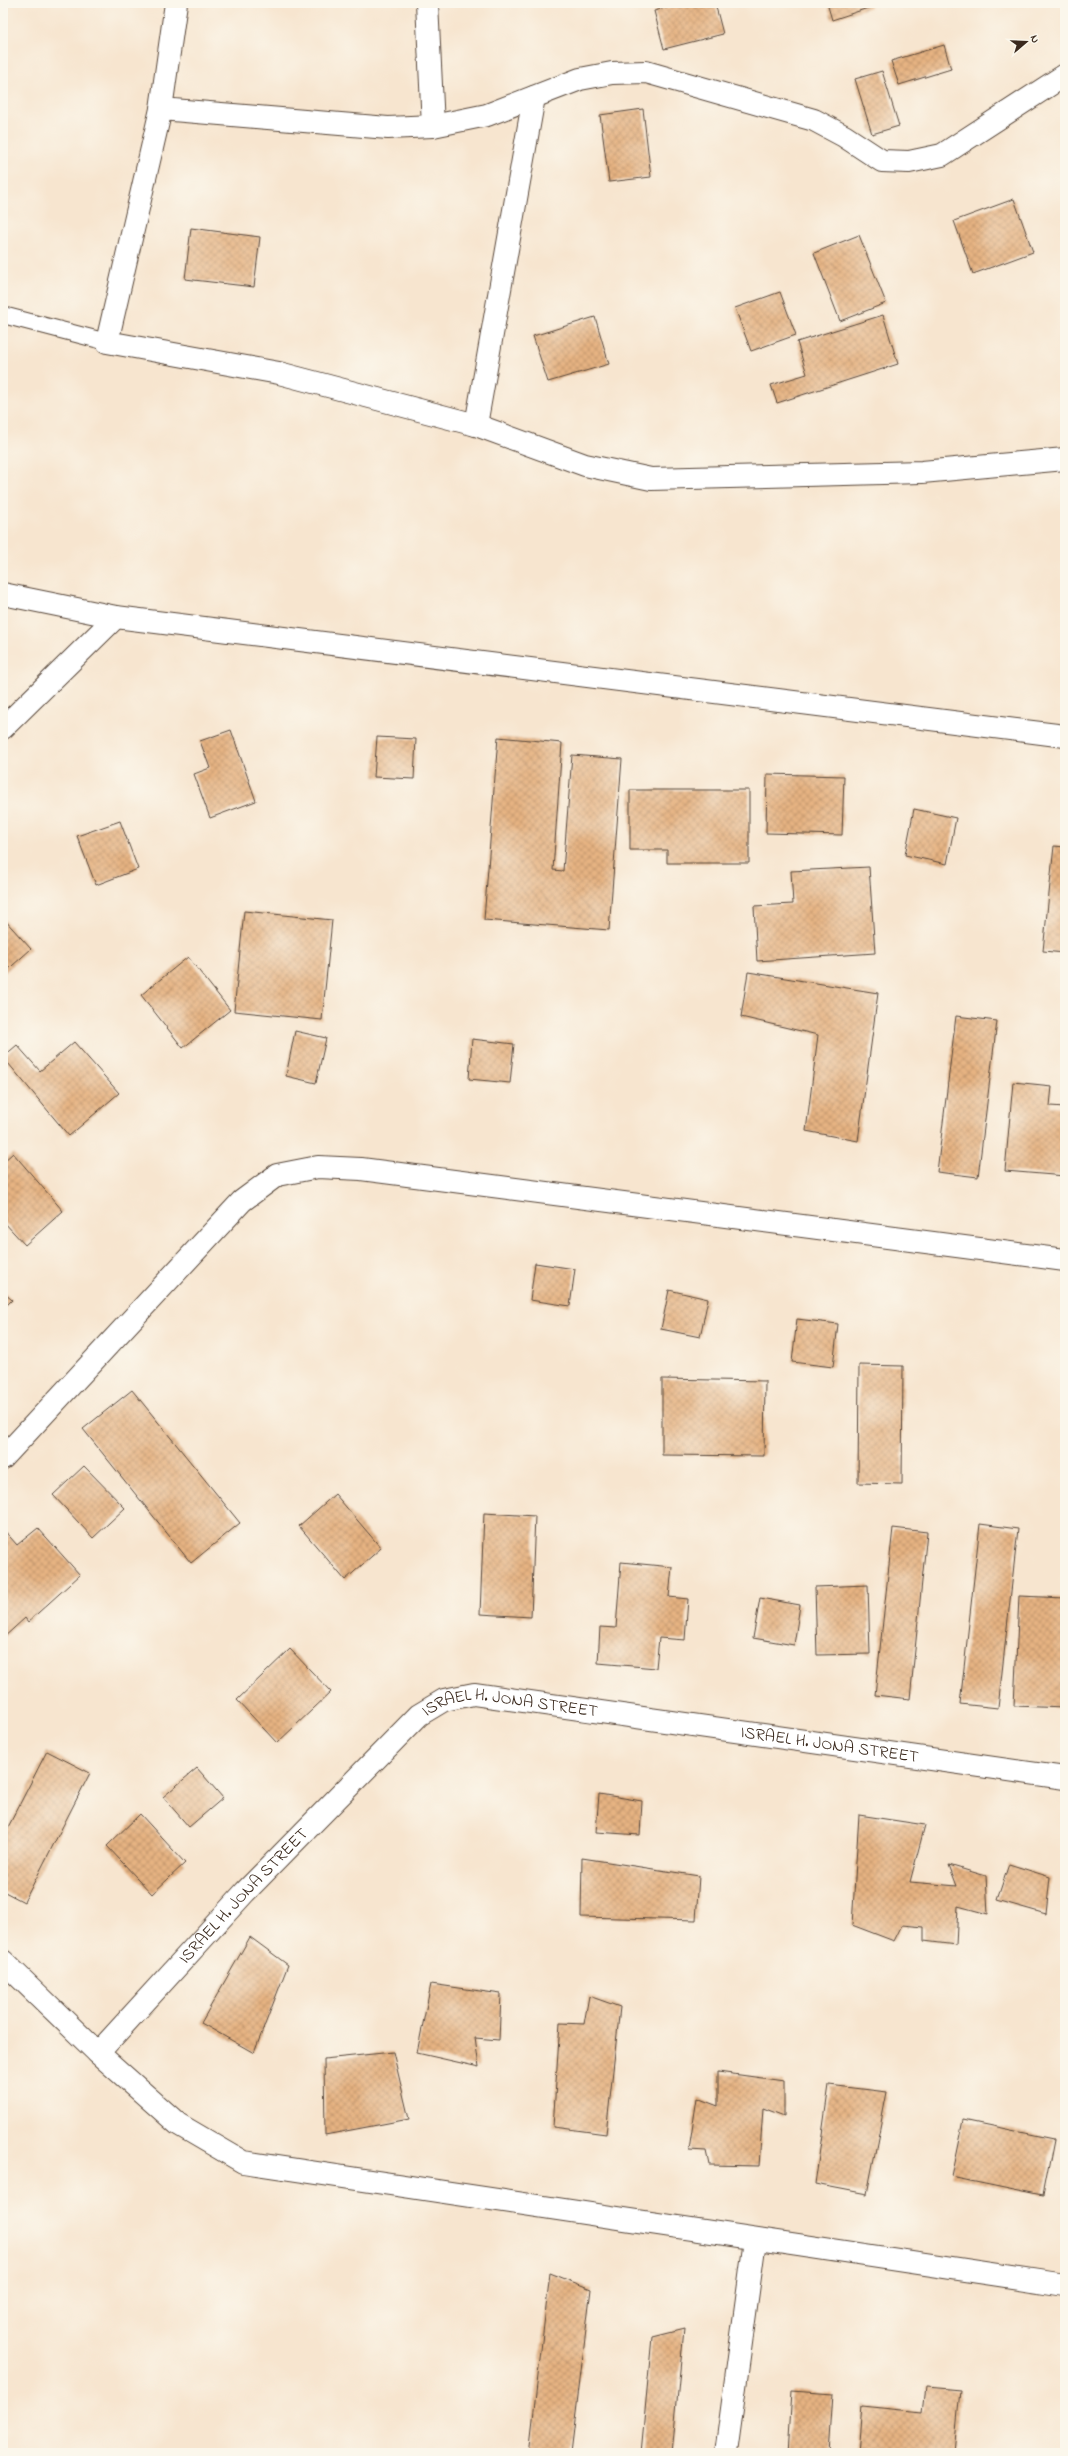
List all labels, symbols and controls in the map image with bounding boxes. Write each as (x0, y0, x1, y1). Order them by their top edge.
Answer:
north arrow (1006, 22, 1046, 62)
text: N (1026, 33, 1043, 45)
street label: ISRAEL H. JONA STREET (417, 1682, 600, 1724)
street label: ISRAEL H. JONA STREET (739, 1720, 920, 1770)
street label: ISRAEL H. JONA STREET (173, 1822, 314, 1970)

